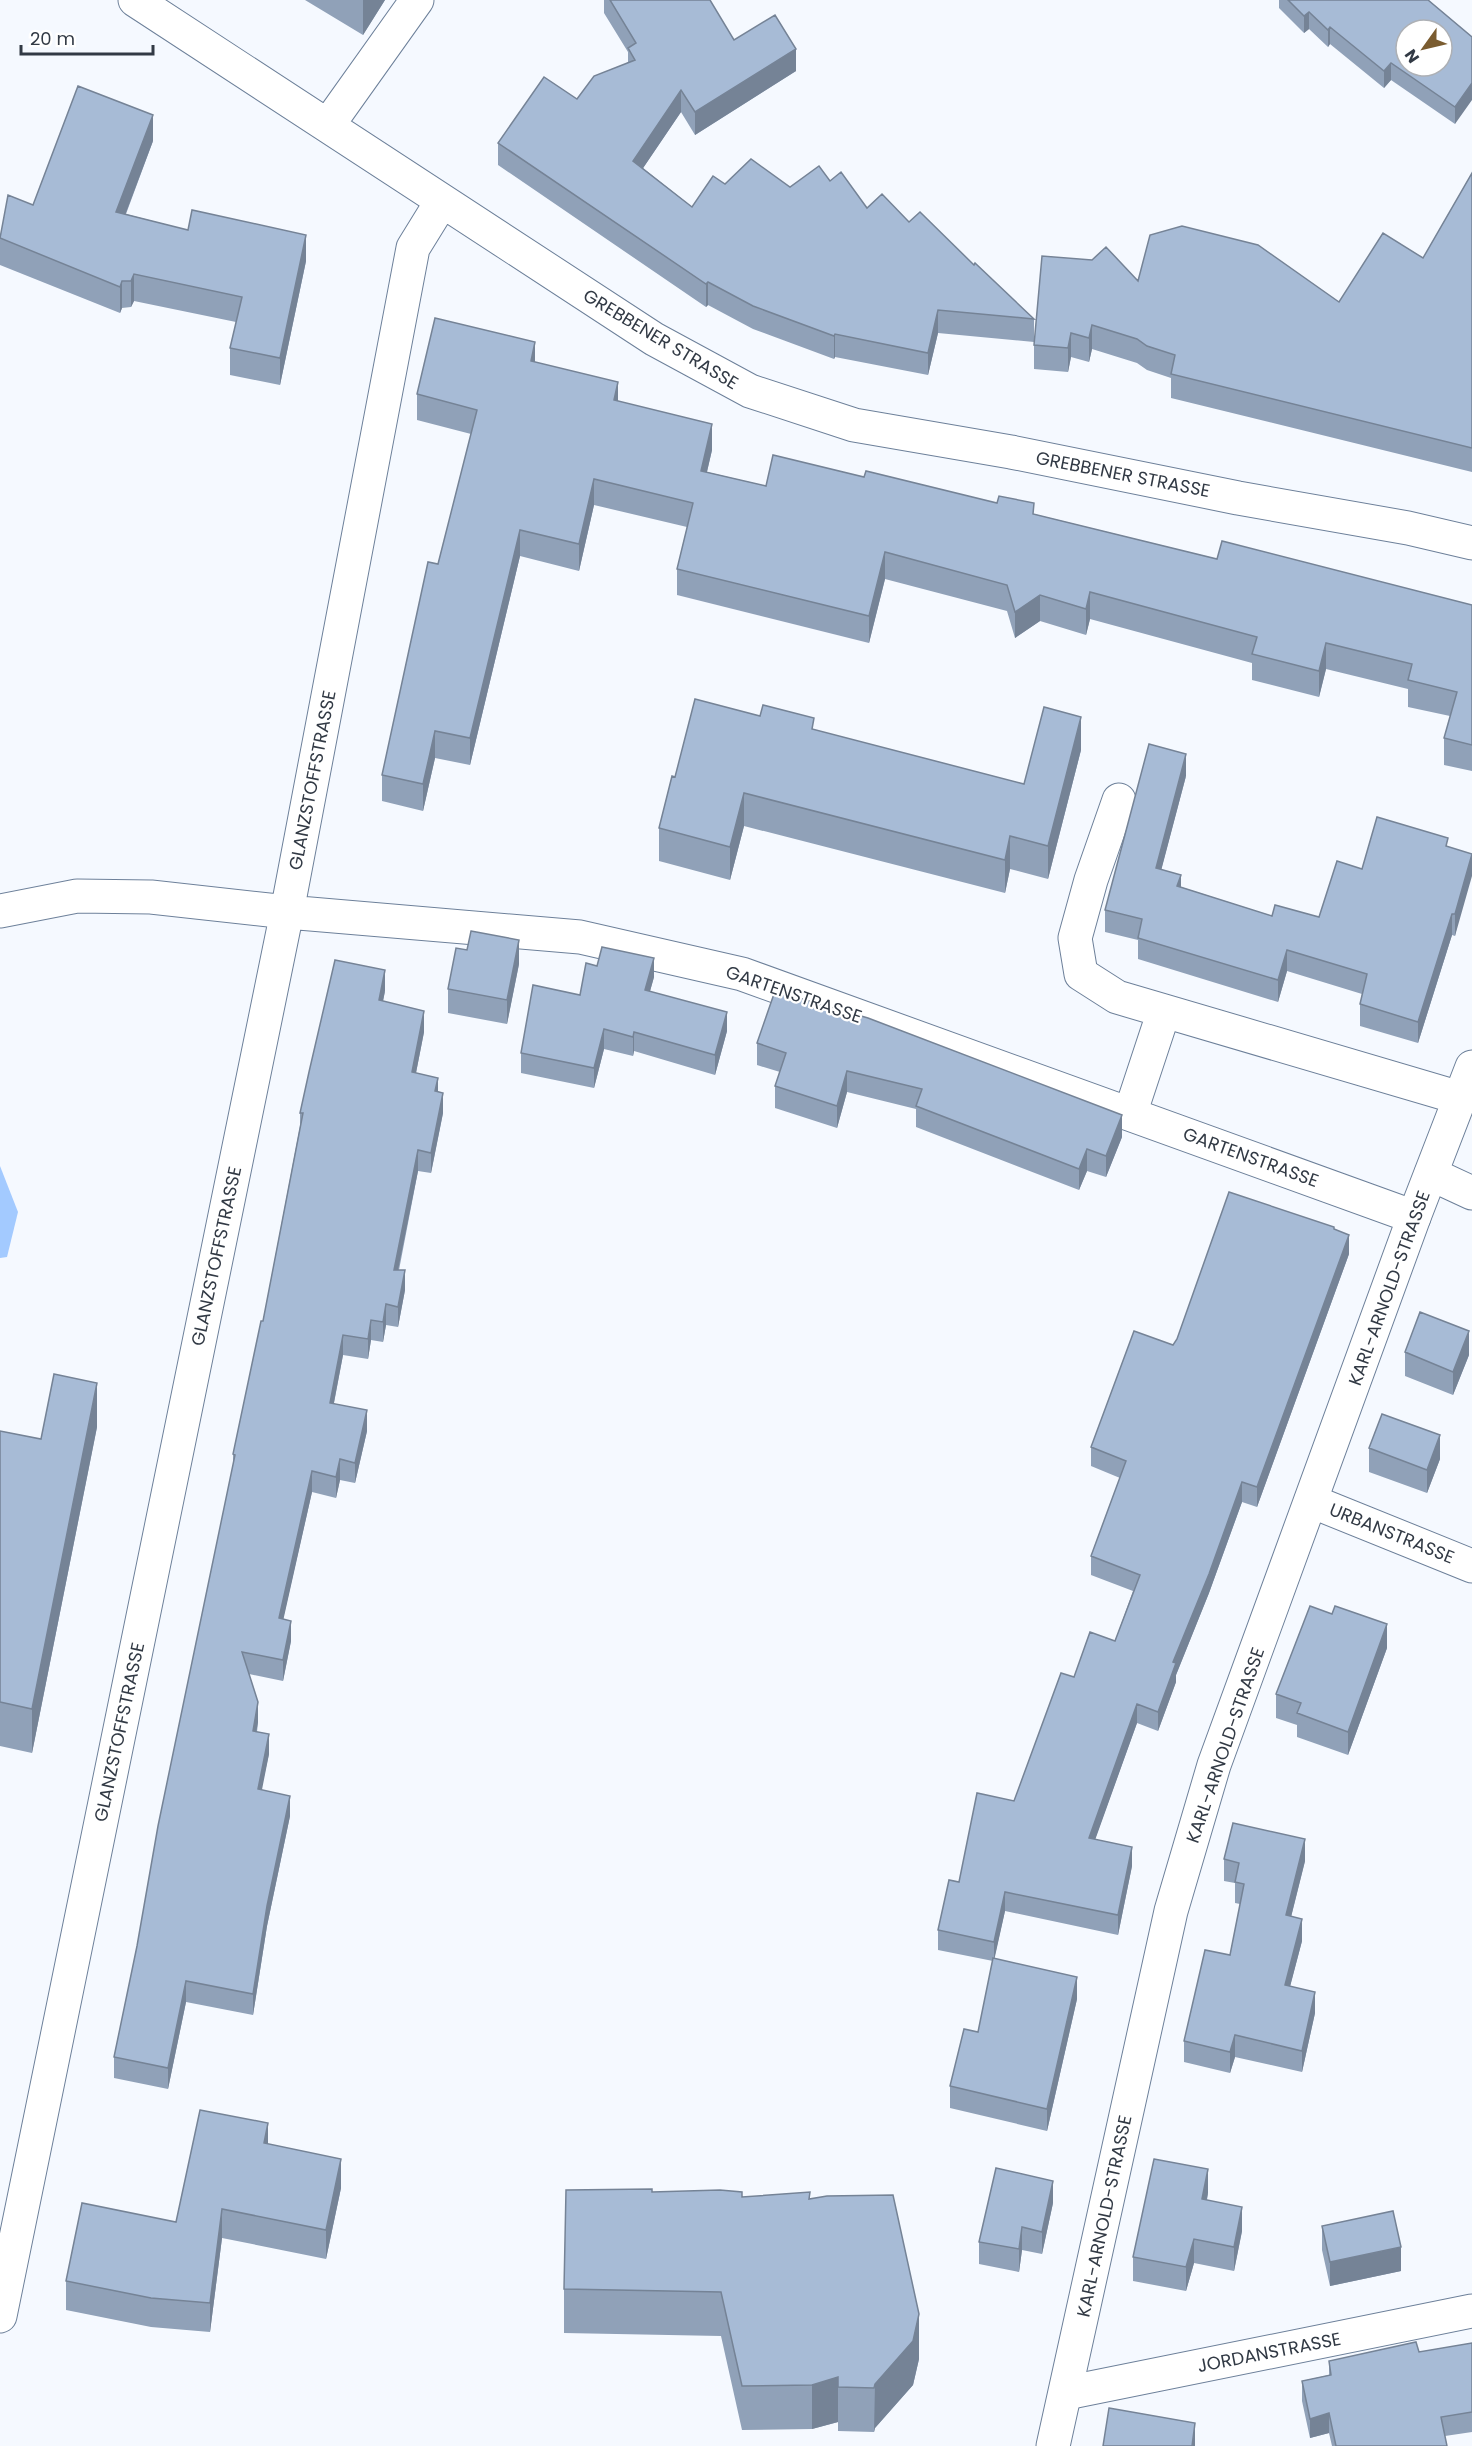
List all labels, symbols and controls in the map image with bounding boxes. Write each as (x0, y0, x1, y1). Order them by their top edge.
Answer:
scale bar (21, 18, 153, 56)
north arrow (1394, 18, 1454, 78)
text: 20 m (30, 26, 75, 51)
text: N (1399, 45, 1425, 68)
street label: GREBBENER STRASSE (579, 283, 743, 395)
street label: GREBBENER STRASSE (1034, 445, 1212, 503)
street label: GLANZSTOFFSTRASSE (282, 688, 342, 872)
street label: GARTENSTRASSE (723, 959, 865, 1029)
street label: GARTENSTRASSE (1180, 1121, 1322, 1193)
street label: GLANZSTOFFSTRASSE (185, 1164, 247, 1348)
street label: KARL-ARNOLD-STRASSE (1342, 1187, 1436, 1389)
street label: URBANSTRASSE (1326, 1497, 1458, 1569)
street label: GLANZSTOFFSTRASSE (88, 1640, 150, 1824)
street label: KARL-ARNOLD-STRASSE (1180, 1644, 1270, 1846)
street label: KARL-ARNOLD-STRASSE (1070, 2113, 1138, 2319)
street label: JORDANSTRASSE (1195, 2326, 1343, 2378)

